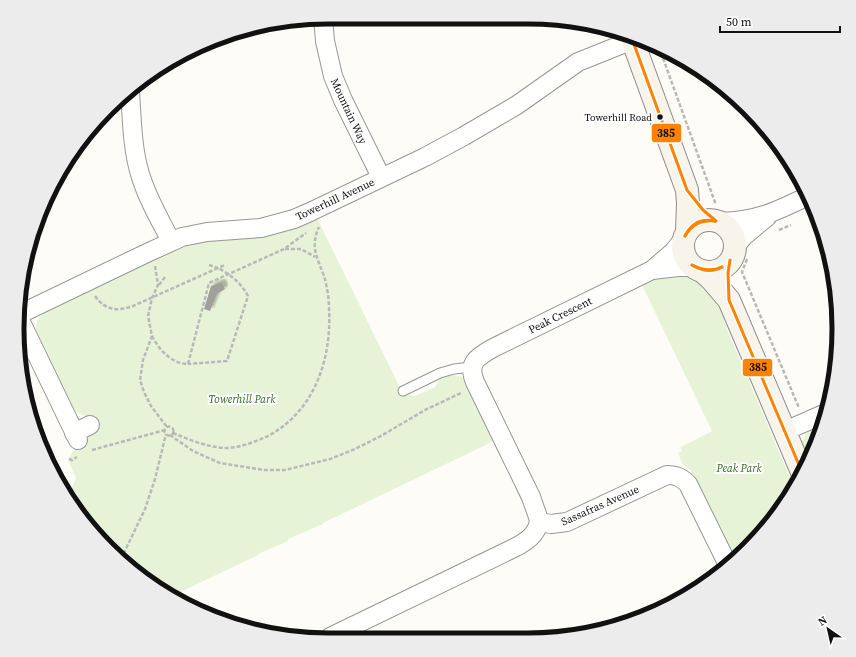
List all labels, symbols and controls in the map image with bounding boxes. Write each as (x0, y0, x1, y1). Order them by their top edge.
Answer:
scale bar (720, 8, 840, 34)
text: 50 m (726, 14, 752, 30)
street label: Mountain Way (327, 76, 370, 147)
place label: Towerhill Road (585, 111, 652, 124)
marker: Towerhill Road (655, 112, 665, 122)
line badge: 385 (651, 123, 682, 143)
text: 385 (657, 126, 675, 141)
street label: Towerhill Avenue (293, 174, 377, 224)
street label: Peak Crescent (526, 293, 595, 337)
line badge: 385 (742, 358, 773, 377)
text: 385 (749, 360, 767, 375)
park label: Towerhill Park (208, 392, 276, 407)
park label: Peak Park (715, 461, 762, 476)
street label: Sassafras Avenue (559, 481, 642, 529)
north arrow (808, 609, 848, 649)
text: N (815, 613, 830, 630)

